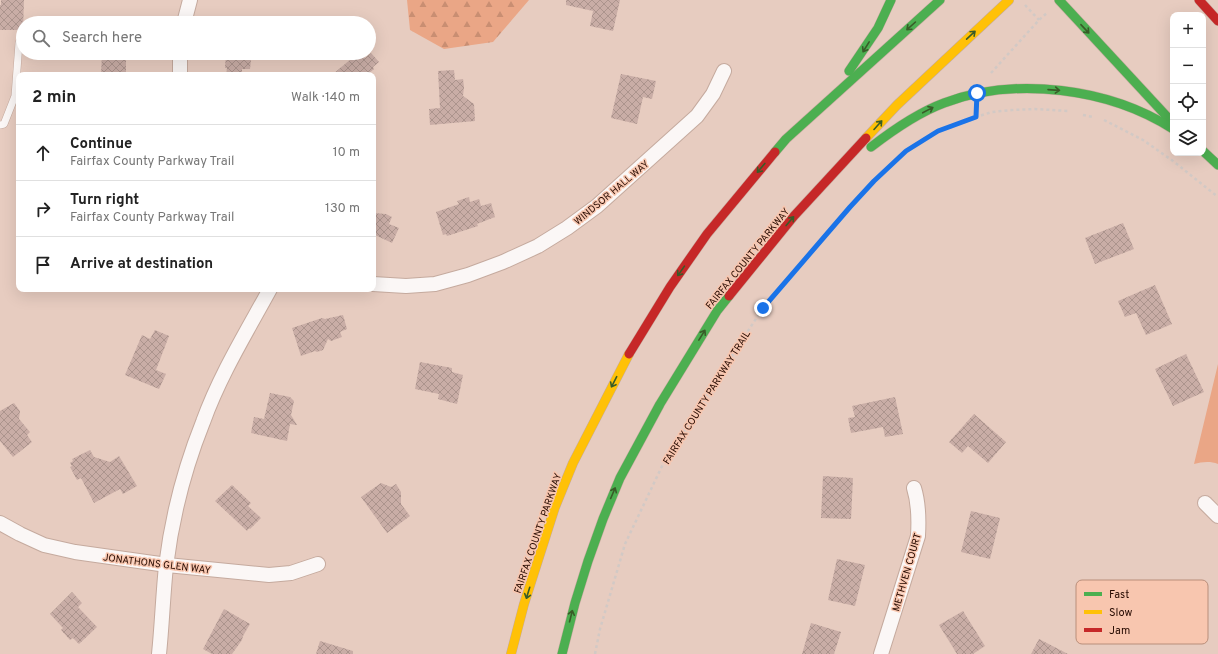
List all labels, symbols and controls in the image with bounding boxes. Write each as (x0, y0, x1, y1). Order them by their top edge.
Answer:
map controls (1170, 12, 1206, 156)
button: + (1170, 12, 1206, 48)
search box (16, 16, 376, 60)
one-way arrow (906, 22, 916, 31)
one-way arrow (1080, 24, 1090, 34)
icon: search (30, 27, 52, 49)
text: Search here (62, 29, 142, 48)
one-way arrow (966, 31, 976, 40)
one-way arrow (862, 41, 870, 52)
button: − (1170, 48, 1206, 84)
route start (968, 84, 986, 102)
button: locate (1170, 84, 1206, 120)
one-way arrow (1047, 86, 1060, 93)
text: 2 min (32, 87, 76, 109)
text: Walk · 140 m (291, 90, 360, 106)
one-way arrow (922, 106, 934, 113)
button: layers (1170, 120, 1206, 156)
one-way arrow (873, 121, 882, 131)
text: Continue (70, 135, 132, 154)
icon: ahead (32, 142, 54, 164)
text: 10 m (333, 145, 360, 161)
text: Fairfax County Parkway Trail (70, 154, 234, 170)
street label: WINDSOR HALL WAY (572, 158, 653, 228)
one-way arrow (756, 163, 765, 174)
text: Turn right (70, 191, 139, 210)
icon: right (32, 198, 54, 220)
text: 130 m (325, 201, 360, 217)
street label: FAIRFAX COUNTY PARKWAY (703, 205, 793, 312)
text: Fairfax County Parkway Trail (70, 210, 234, 226)
one-way arrow (786, 216, 795, 227)
icon: arrive (32, 254, 54, 276)
text: Arrive at destination (70, 255, 213, 274)
one-way arrow (677, 265, 685, 276)
route end (754, 299, 772, 317)
street label: FAIRFAX COUNTY PARKWAY TRAIL (661, 328, 754, 467)
one-way arrow (699, 329, 707, 341)
one-way arrow (610, 376, 617, 388)
street label: FAIRFAX COUNTY PARKWAY (512, 471, 565, 595)
one-way arrow (610, 488, 618, 500)
street label: METHVEN COURT (890, 531, 925, 613)
street label: JONATHONS GLEN WAY (102, 551, 212, 578)
legend (1076, 580, 1208, 644)
one-way arrow (524, 586, 531, 599)
text: Fast (1109, 588, 1129, 602)
text: Slow (1109, 606, 1132, 620)
one-way arrow (568, 610, 576, 623)
text: Jam (1109, 624, 1130, 638)

